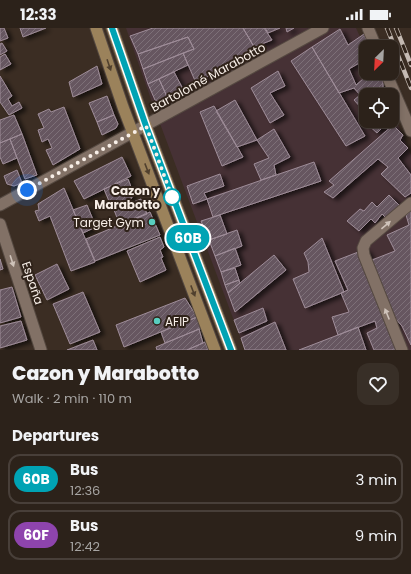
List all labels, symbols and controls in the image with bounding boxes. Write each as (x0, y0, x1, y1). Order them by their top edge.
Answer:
text: 12:33 (20, 4, 57, 25)
street label: Bartolomé Marabotto (148, 38, 269, 116)
north arrow (359, 40, 399, 80)
map controls (359, 40, 399, 128)
one-way arrow (106, 59, 112, 71)
button: locate (359, 88, 399, 128)
one-way arrow (144, 163, 150, 175)
your location (17, 180, 37, 200)
place label: Cazon y Marabotto (94, 182, 160, 213)
marker: Cazon y Marabotto (163, 188, 181, 206)
place label: Target Gym (73, 214, 144, 231)
marker: Target Gym (147, 217, 157, 227)
one-way arrow (381, 220, 391, 229)
line badge: 60B (165, 225, 211, 251)
text: 60B (174, 228, 202, 248)
one-way arrow (9, 256, 15, 268)
street label: España (18, 259, 48, 307)
one-way arrow (190, 285, 196, 297)
one-way arrow (384, 307, 390, 319)
place label: AFIP (165, 313, 189, 330)
marker: AFIP (152, 316, 162, 326)
text: Cazon y Marabotto (12, 360, 199, 387)
button: heart (357, 363, 399, 405)
text: Walk · 2 min · 110 m (12, 389, 132, 408)
text: Departures (12, 425, 99, 446)
text: Bus (70, 459, 98, 480)
text: 60B (22, 469, 50, 489)
text: 3 min (355, 469, 397, 490)
text: 12:36 (70, 481, 100, 500)
text: Bus (70, 515, 98, 536)
text: 60F (23, 525, 49, 545)
text: 9 min (355, 525, 397, 546)
text: 12:42 (70, 537, 100, 556)

